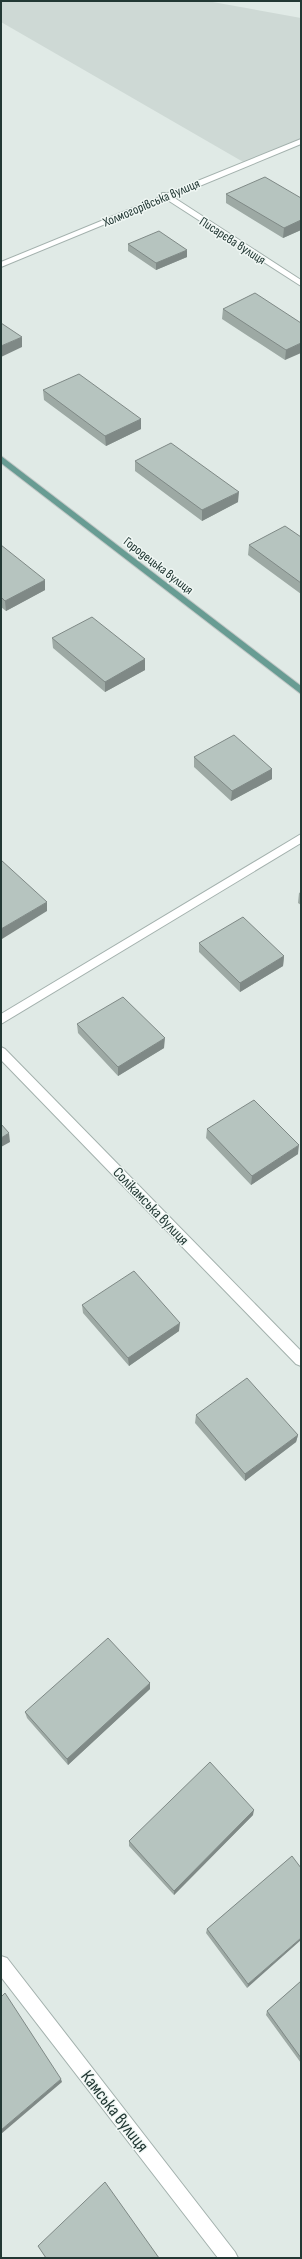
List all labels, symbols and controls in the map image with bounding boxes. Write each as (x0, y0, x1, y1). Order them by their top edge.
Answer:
street label: Холмогорівська вулиця (100, 175, 202, 231)
street label: Писарєва вулиця (196, 213, 269, 268)
street label: Городецька вулиця (120, 534, 196, 598)
street label: Солікамська вулиця (109, 1163, 193, 1250)
street label: Камська вулиця (76, 2066, 153, 2156)

